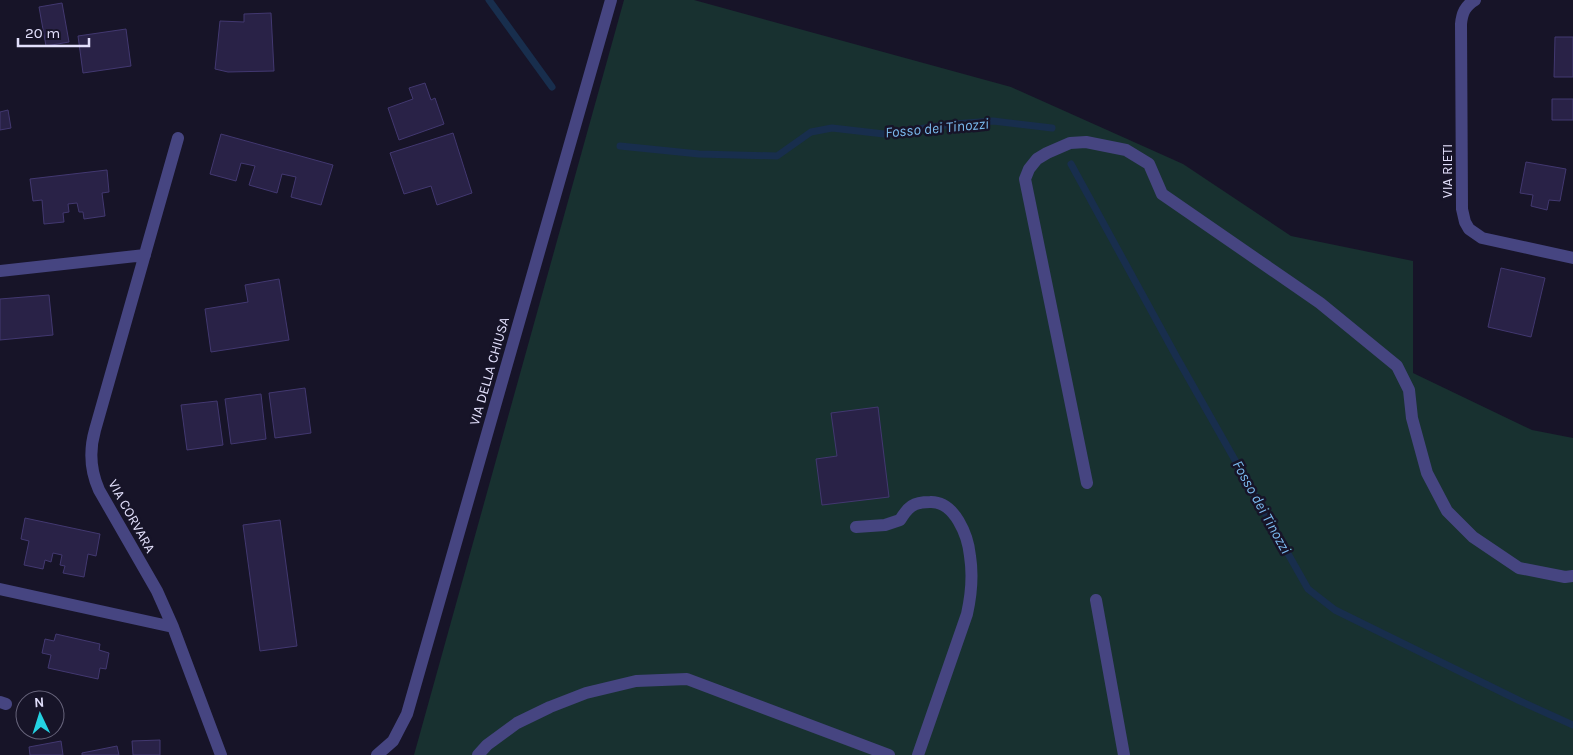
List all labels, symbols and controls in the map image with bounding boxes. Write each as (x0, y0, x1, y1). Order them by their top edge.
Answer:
scale bar (18, 15, 89, 47)
text: 20 m (25, 24, 60, 42)
water label: Fosso dei Tinozzi (884, 114, 990, 142)
street label: VIA RIETI (1439, 144, 1456, 198)
street label: VIA DELLA CHIUSA (466, 315, 513, 427)
water label: Fosso dei Tinozzi (1229, 457, 1295, 557)
street label: VIA CORVARA (104, 477, 159, 556)
north arrow (15, 690, 65, 740)
text: N (34, 694, 45, 711)

